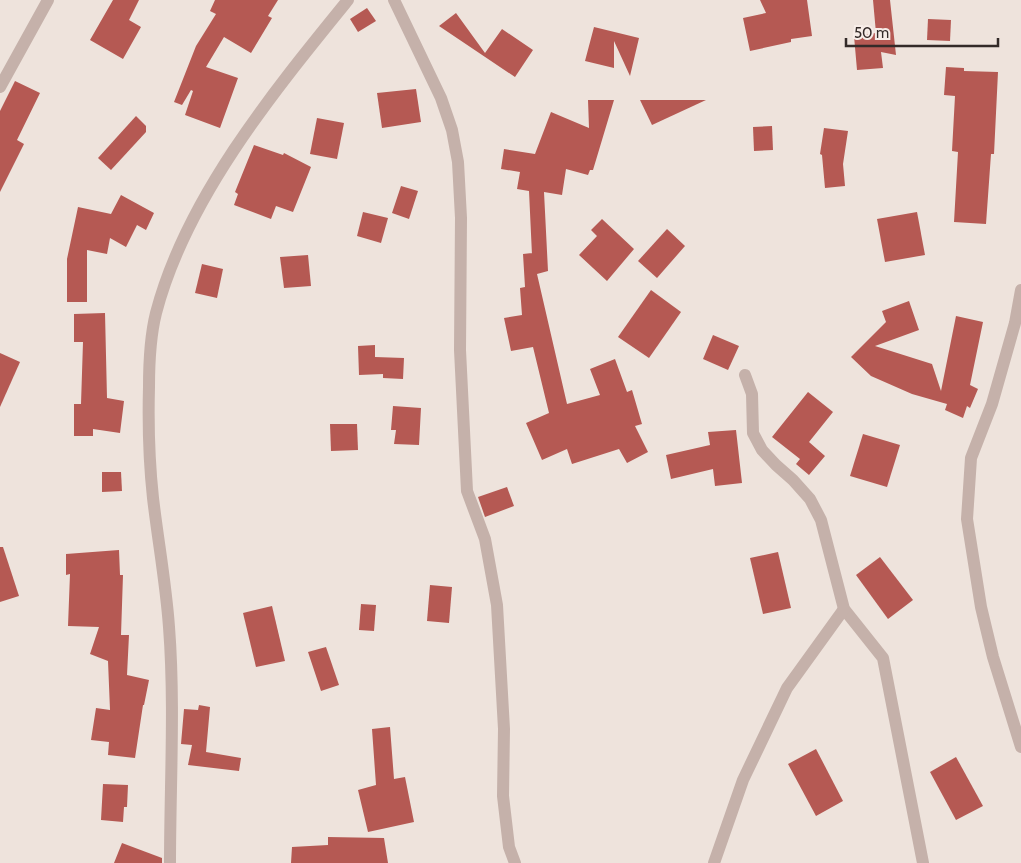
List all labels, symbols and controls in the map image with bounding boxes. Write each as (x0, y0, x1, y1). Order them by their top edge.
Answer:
scale bar (846, 15, 998, 47)
text: 50 m (854, 24, 889, 42)

